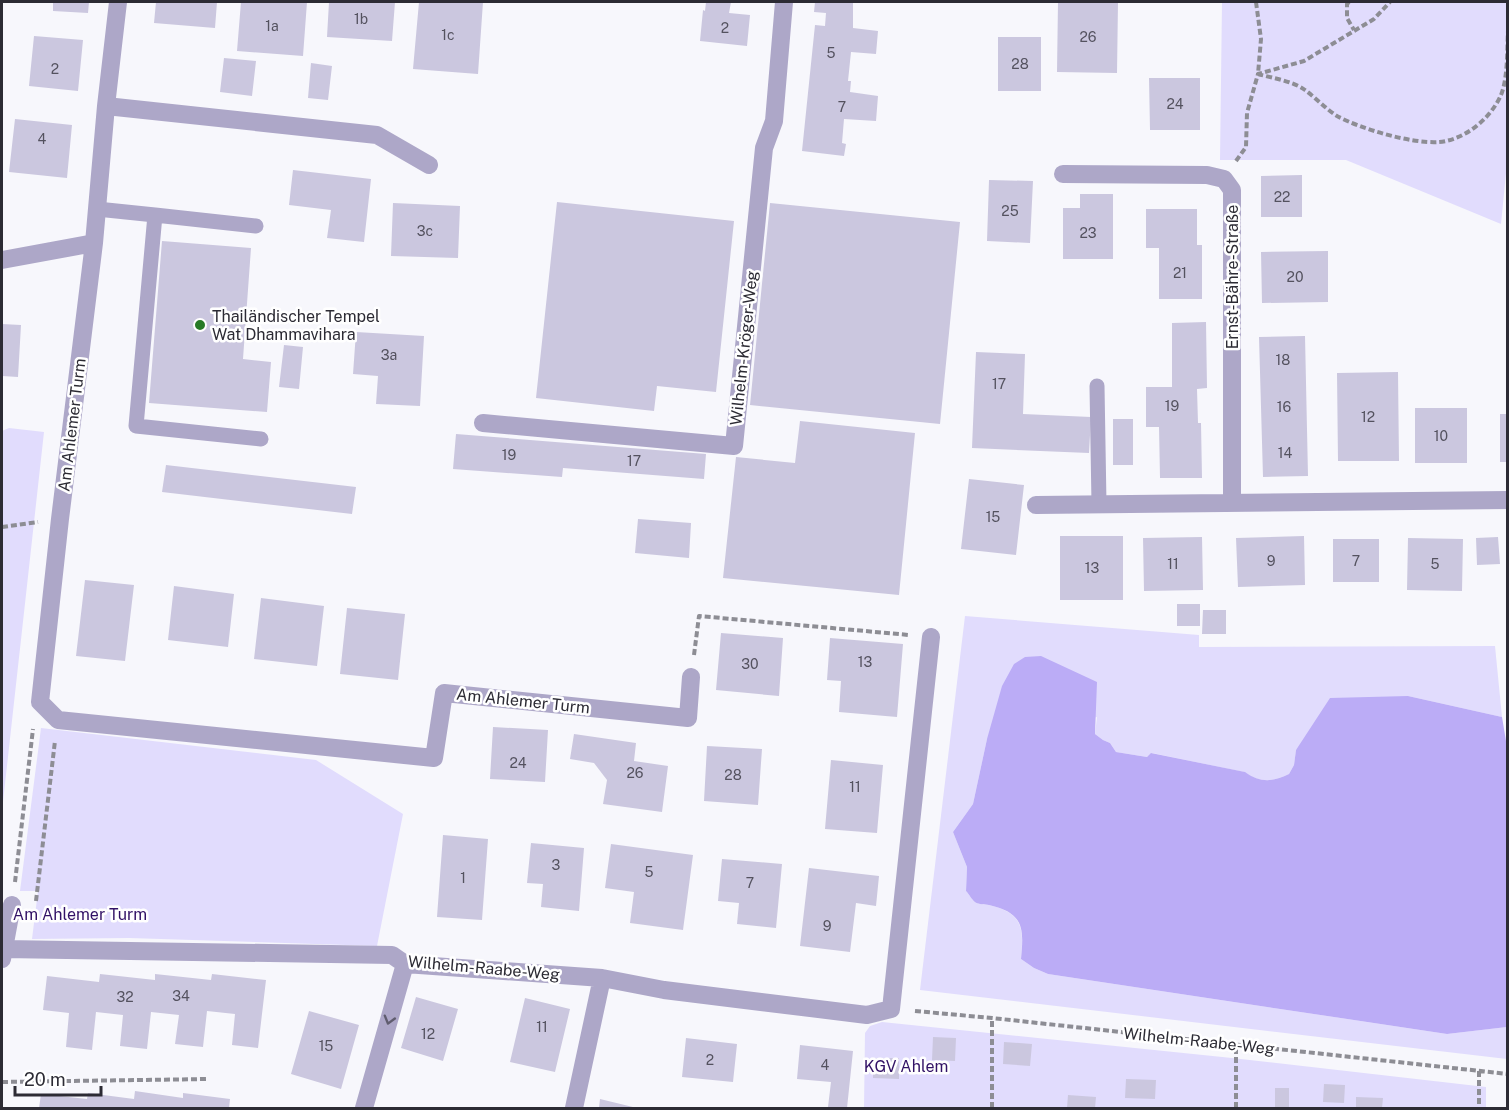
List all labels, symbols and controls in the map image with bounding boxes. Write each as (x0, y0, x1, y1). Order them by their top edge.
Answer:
house number: 1b (354, 11, 368, 27)
house number: 1a (265, 18, 279, 34)
house number: 2 (721, 20, 729, 36)
house number: 1c (441, 27, 455, 43)
house number: 26 (1079, 29, 1097, 45)
house number: 5 (827, 45, 836, 61)
house number: 28 (1011, 56, 1029, 72)
house number: 2 (51, 61, 59, 77)
house number: 24 (1166, 96, 1184, 112)
house number: 7 (838, 99, 846, 115)
house number: 4 (38, 131, 47, 147)
house number: 22 (1274, 189, 1290, 205)
house number: 25 (1001, 203, 1019, 219)
street label: Ernst-Bähre-Straße (1223, 205, 1242, 349)
house number: 3c (417, 223, 433, 239)
house number: 23 (1079, 225, 1097, 241)
house number: 21 (1173, 265, 1187, 281)
house number: 20 (1287, 269, 1303, 285)
street label: Wilhelm-Kröger-Weg (726, 270, 762, 426)
place label: Thailändischer Tempel Wat Dhammavihara (212, 307, 380, 344)
marker: Thailändischer Tempel Wat Dhammavihara (193, 318, 207, 332)
house number: 3a (381, 347, 397, 363)
house number: 18 (1276, 352, 1290, 368)
street label: Am Ahlemer Turm (54, 357, 90, 493)
house number: 17 (992, 376, 1006, 392)
house number: 19 (1165, 398, 1179, 414)
house number: 16 (1277, 399, 1291, 415)
house number: 12 (1361, 409, 1375, 425)
house number: 10 (1434, 428, 1448, 444)
house number: 14 (1278, 445, 1292, 461)
house number: 19 (502, 447, 516, 463)
house number: 17 (627, 453, 641, 469)
house number: 15 (986, 509, 1000, 525)
house number: 9 (1267, 553, 1276, 569)
house number: 7 (1352, 553, 1360, 569)
house number: 11 (1167, 556, 1179, 572)
house number: 5 (1431, 556, 1440, 572)
house number: 13 (1085, 560, 1099, 576)
house number: 13 (858, 654, 872, 670)
house number: 30 (741, 656, 759, 672)
street label: Am Ahlemer Turm (455, 685, 591, 717)
house number: 24 (509, 755, 527, 771)
house number: 26 (626, 765, 644, 781)
house number: 28 (724, 767, 742, 783)
house number: 11 (849, 779, 861, 795)
house number: 3 (552, 857, 561, 873)
house number: 5 (645, 864, 654, 880)
house number: 1 (460, 870, 466, 886)
house number: 7 (746, 875, 754, 891)
park label: Am Ahlemer Turm (13, 905, 147, 924)
house number: 9 (823, 918, 832, 934)
street label: Wilhelm-Raabe-Weg (407, 952, 561, 984)
house number: 34 (172, 988, 190, 1004)
house number: 32 (116, 989, 134, 1005)
one-way arrow (384, 1014, 396, 1025)
house number: 11 (536, 1019, 548, 1035)
street label: Wilhelm-Raabe-Weg (1122, 1024, 1276, 1058)
house number: 12 (421, 1026, 435, 1042)
house number: 15 (319, 1038, 333, 1054)
house number: 2 (706, 1052, 714, 1068)
house number: 4 (821, 1057, 830, 1073)
park label: KGV Ahlem (864, 1057, 948, 1076)
scale bar (15, 1059, 100, 1097)
text: 20 m (24, 1069, 66, 1090)

